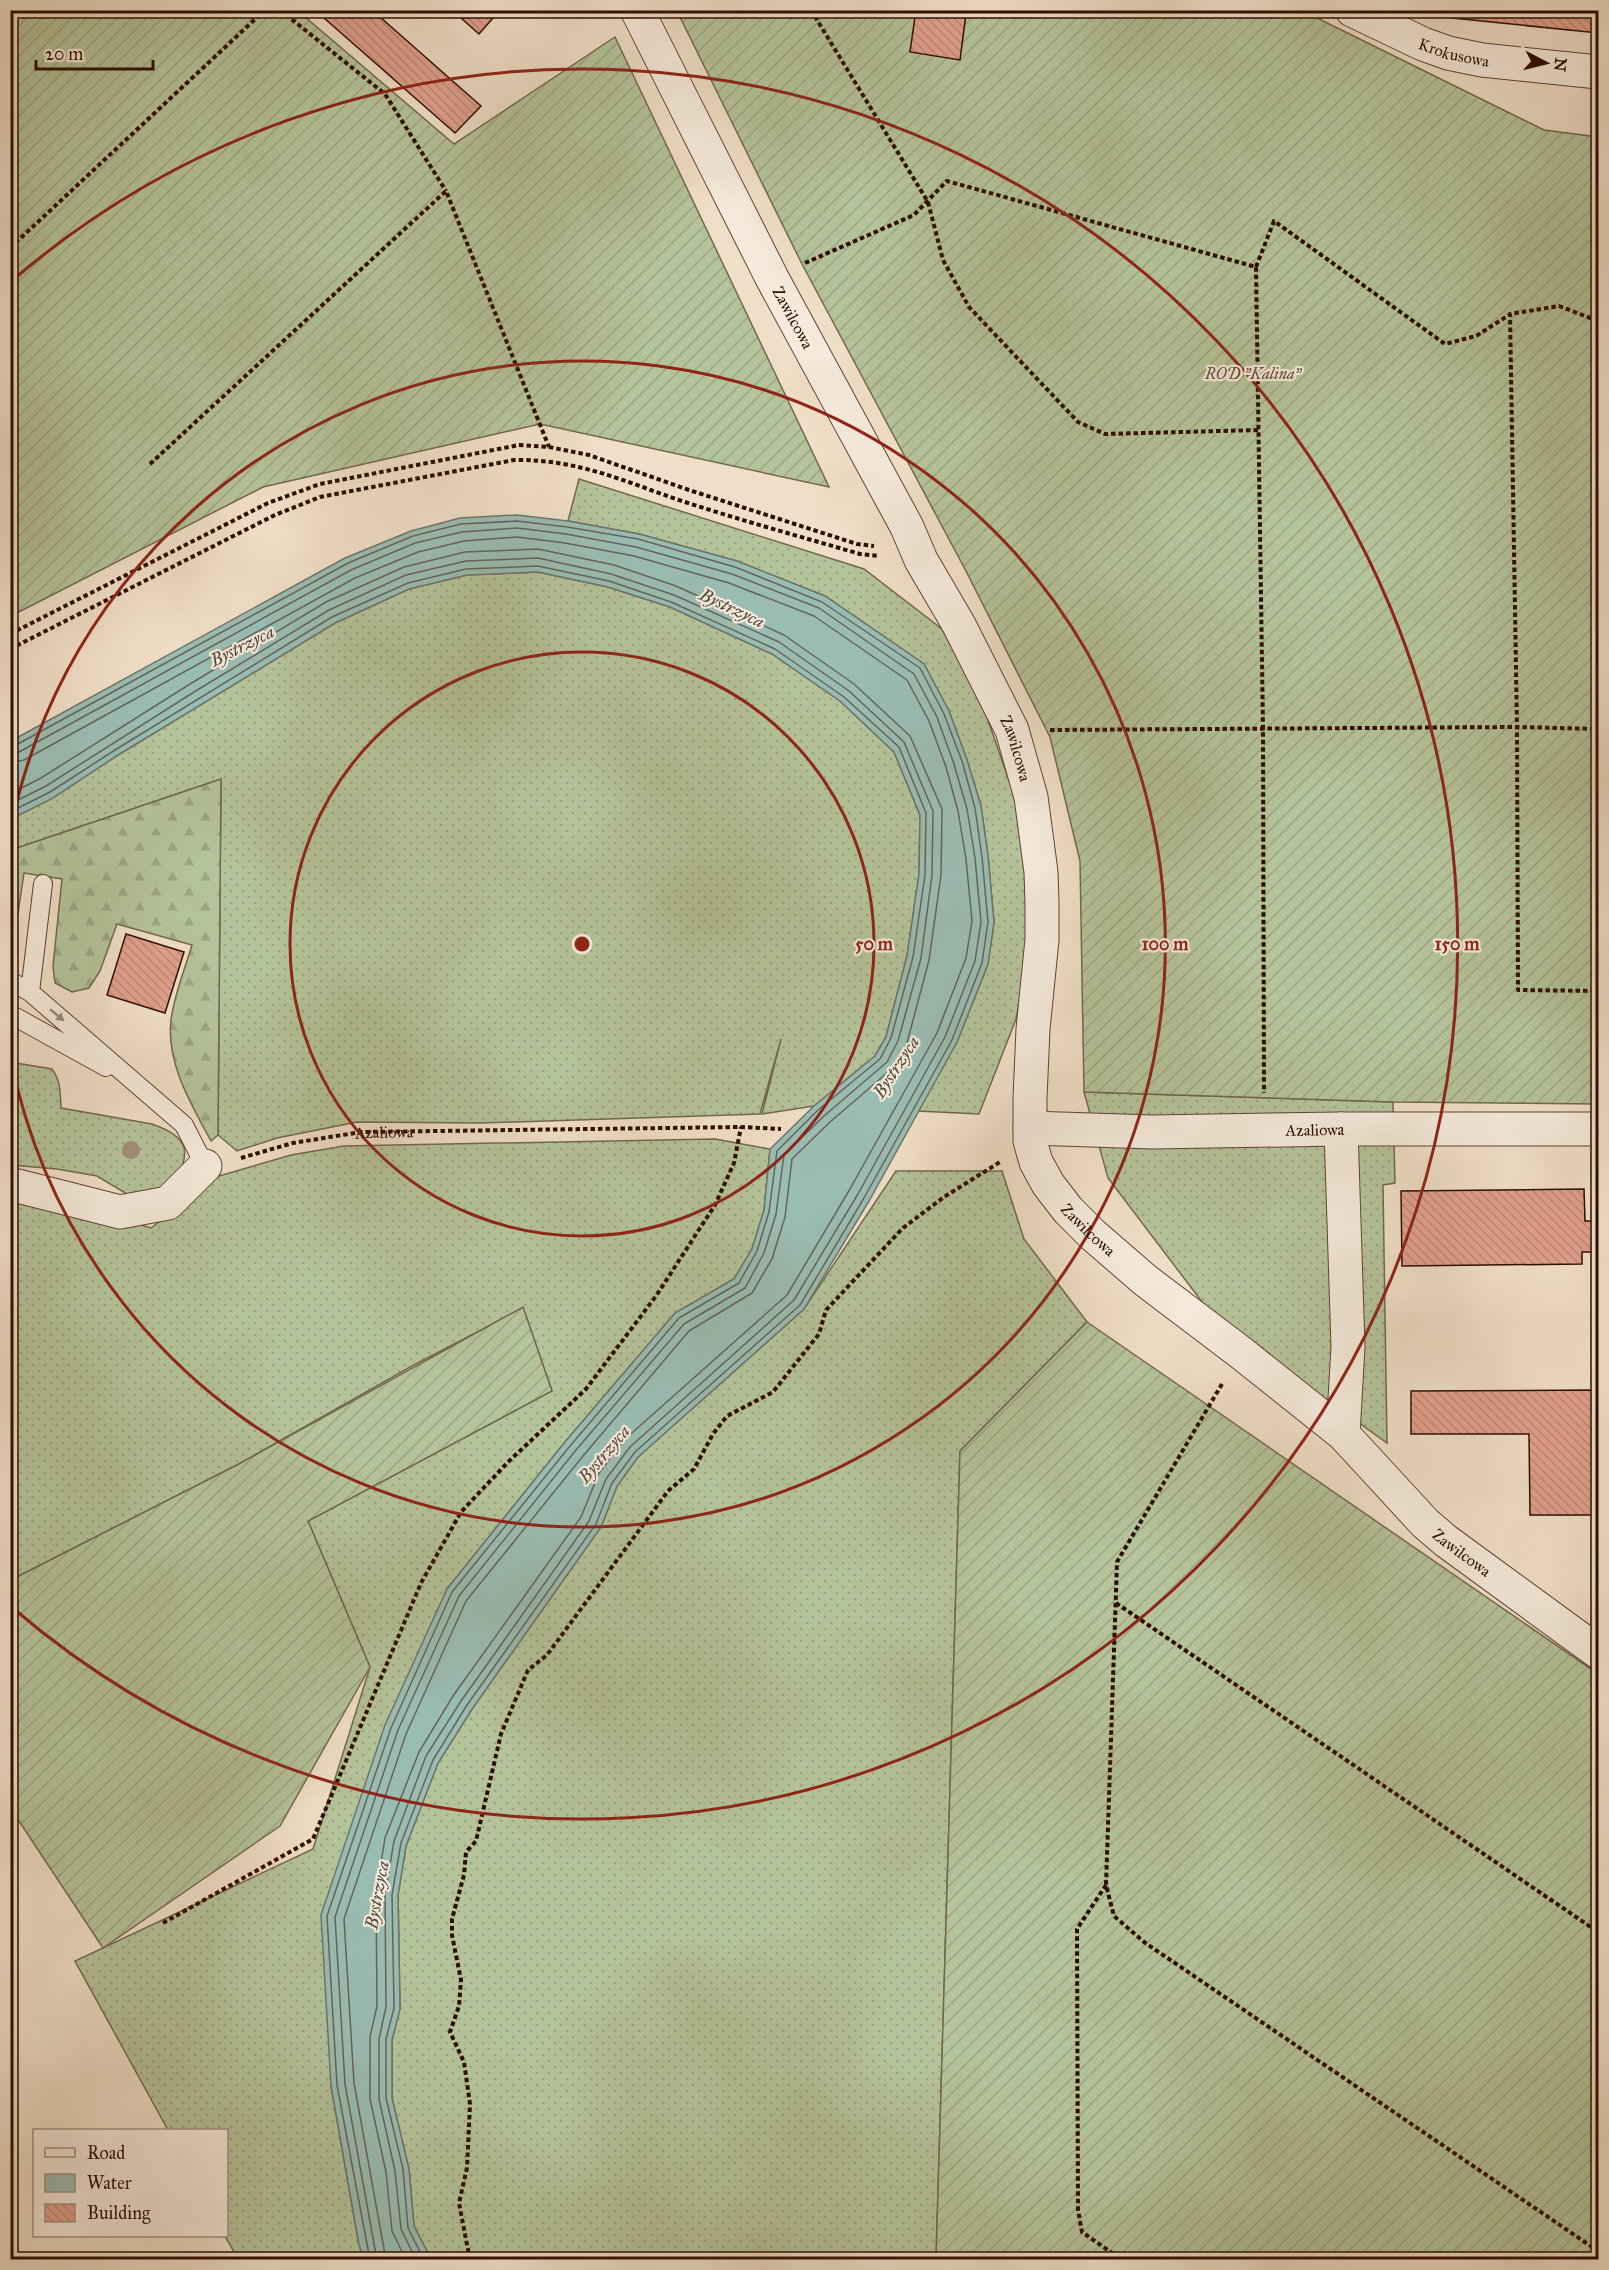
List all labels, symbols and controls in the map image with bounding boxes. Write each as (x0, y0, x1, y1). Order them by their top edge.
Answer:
scale bar (36, 33, 153, 71)
north arrow (1516, 33, 1576, 93)
street label: Krokusowa (1416, 34, 1490, 71)
text: 20 m (45, 43, 83, 65)
text: N (1550, 57, 1571, 73)
street label: Zawilcowa (768, 283, 818, 352)
park label: ROD "Kalina" (1204, 364, 1303, 383)
water label: Bystrzyca (695, 583, 768, 633)
water label: Bystrzyca (205, 620, 278, 672)
street label: Zawilcowa (996, 713, 1035, 784)
text: 50 m (855, 933, 894, 955)
text: 100 m (1142, 933, 1189, 955)
text: 150 m (1435, 933, 1480, 955)
centre of rings (572, 934, 592, 954)
one-way arrow (49, 1009, 65, 1022)
water label: Bystrzyca (867, 1032, 924, 1103)
street label: Azaliowa (1284, 1120, 1345, 1140)
street label: Azaliowa (352, 1122, 414, 1143)
street label: Zawilcowa (1057, 1200, 1119, 1260)
water label: Bystrzyca (573, 1420, 635, 1488)
street label: Zawilcowa (1429, 1525, 1495, 1581)
water label: Bystrzyca (360, 1859, 394, 1932)
legend (33, 2129, 228, 2237)
text: Road (87, 2142, 125, 2164)
text: Water (87, 2172, 132, 2194)
text: Building (87, 2202, 151, 2225)

